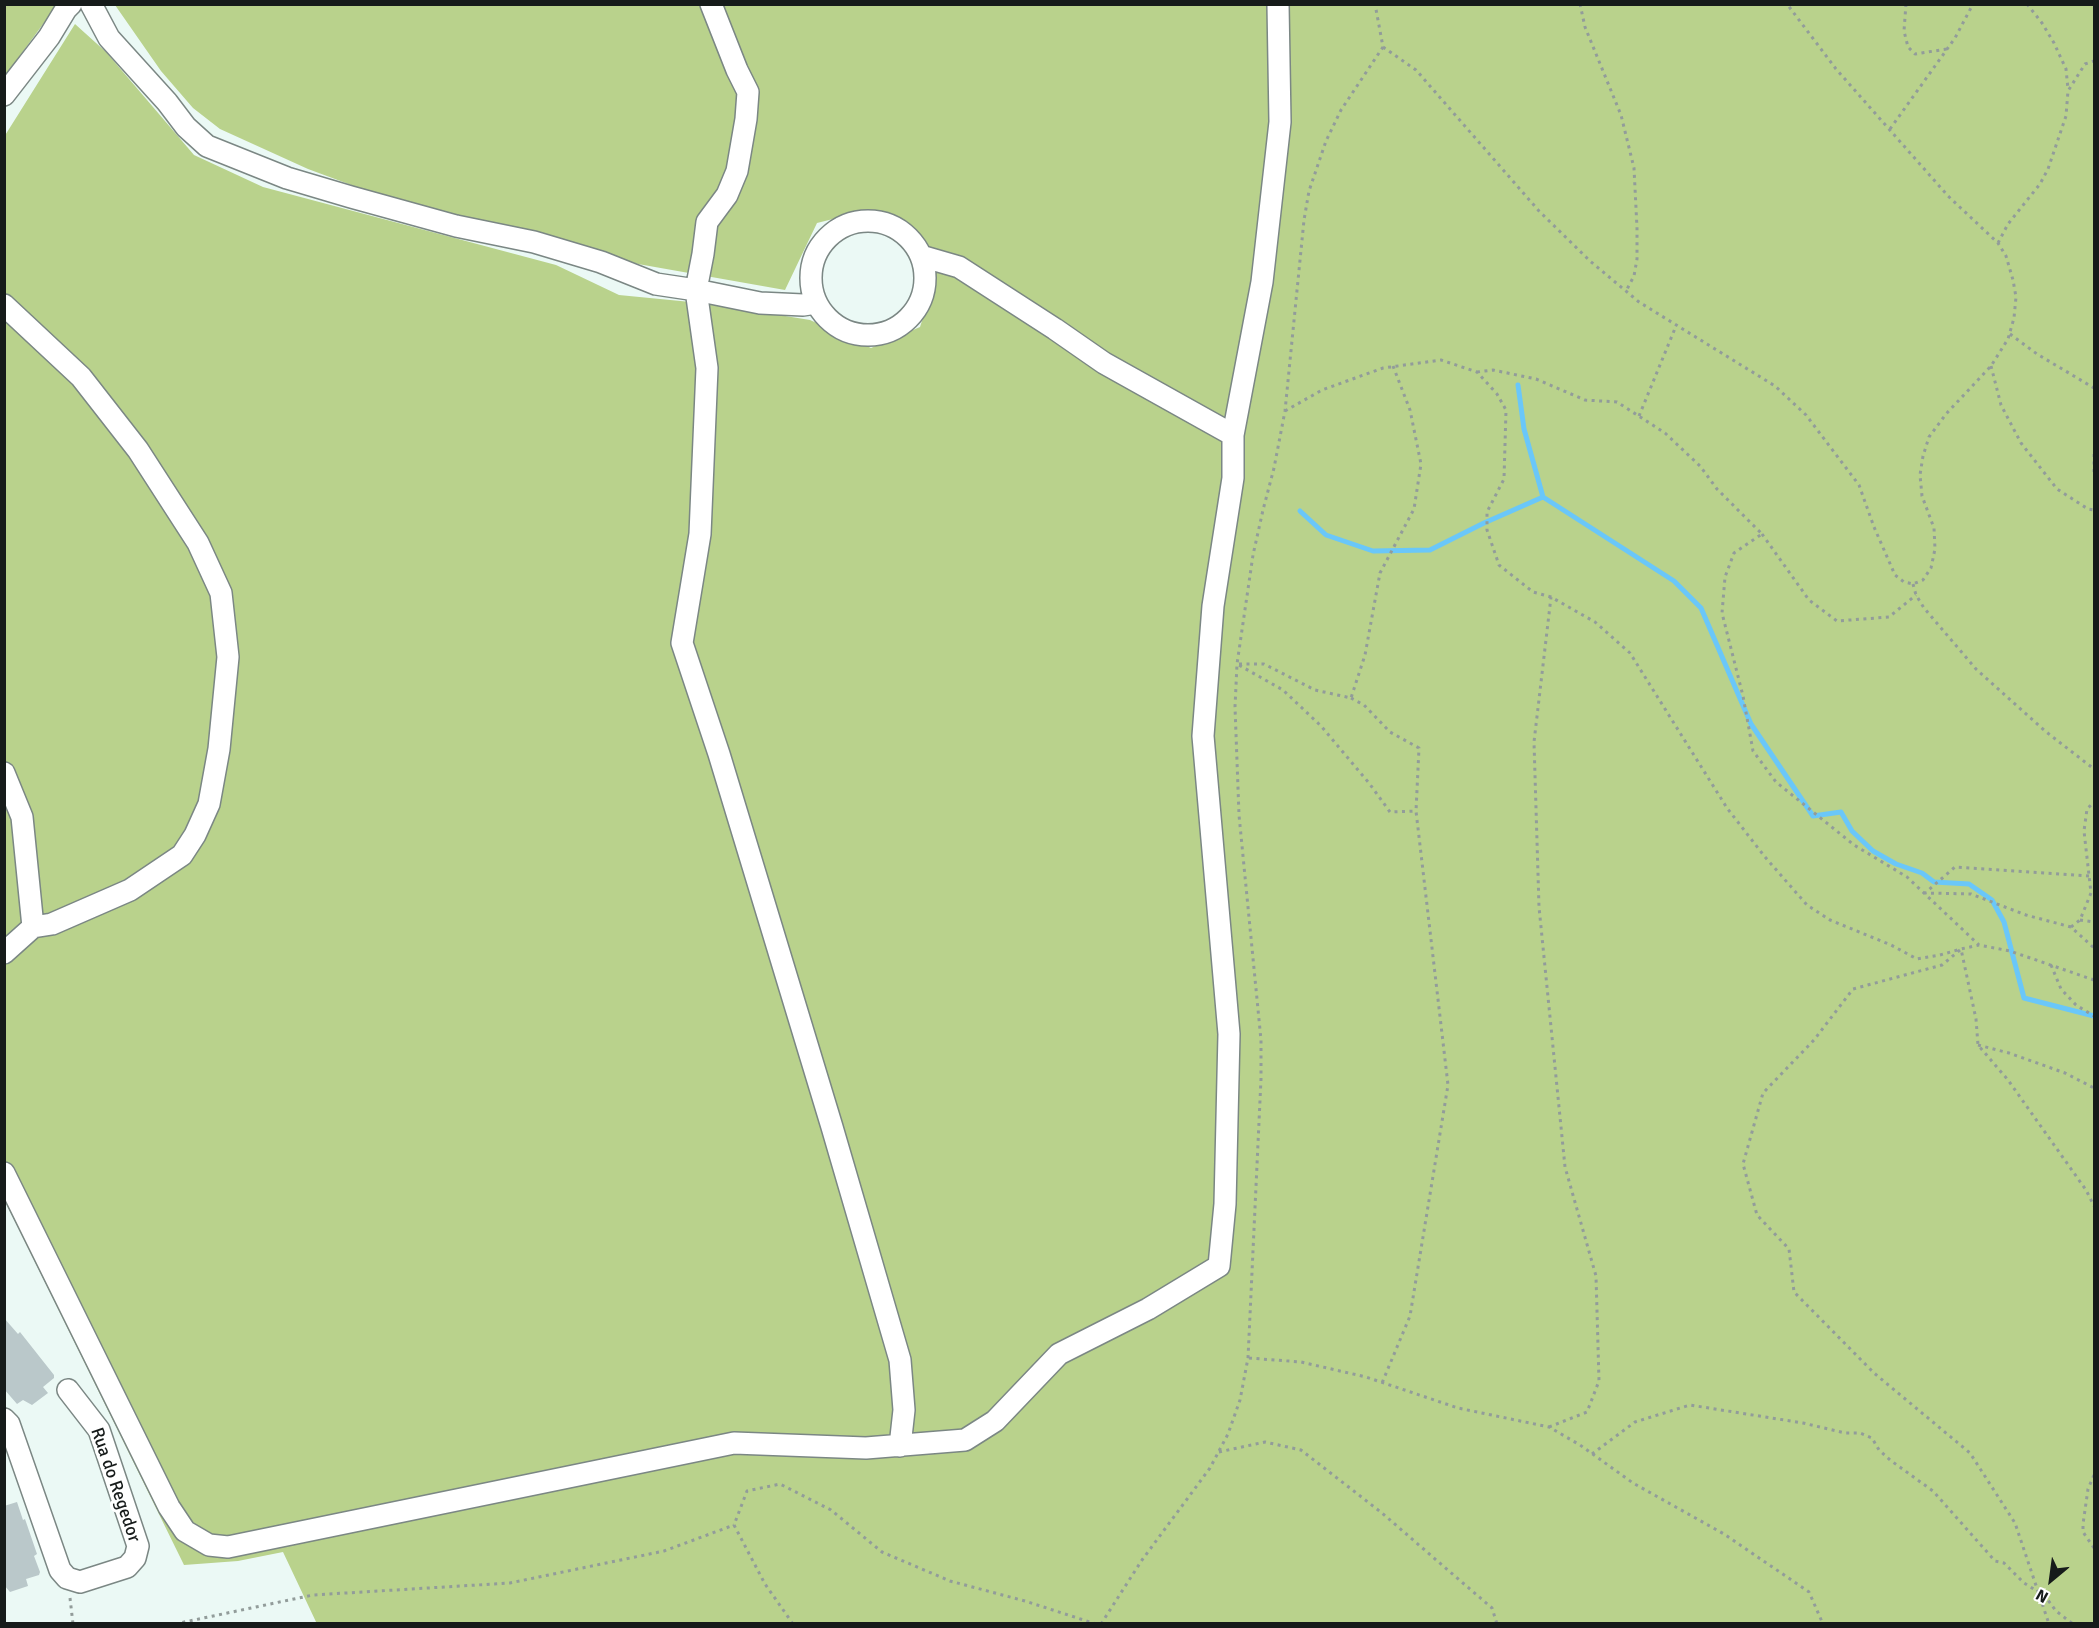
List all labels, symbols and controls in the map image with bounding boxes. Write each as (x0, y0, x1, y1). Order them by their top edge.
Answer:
street label: Rua do Regedor (85, 1425, 145, 1545)
north arrow (2021, 1550, 2081, 1610)
text: N (2033, 1584, 2052, 1607)

